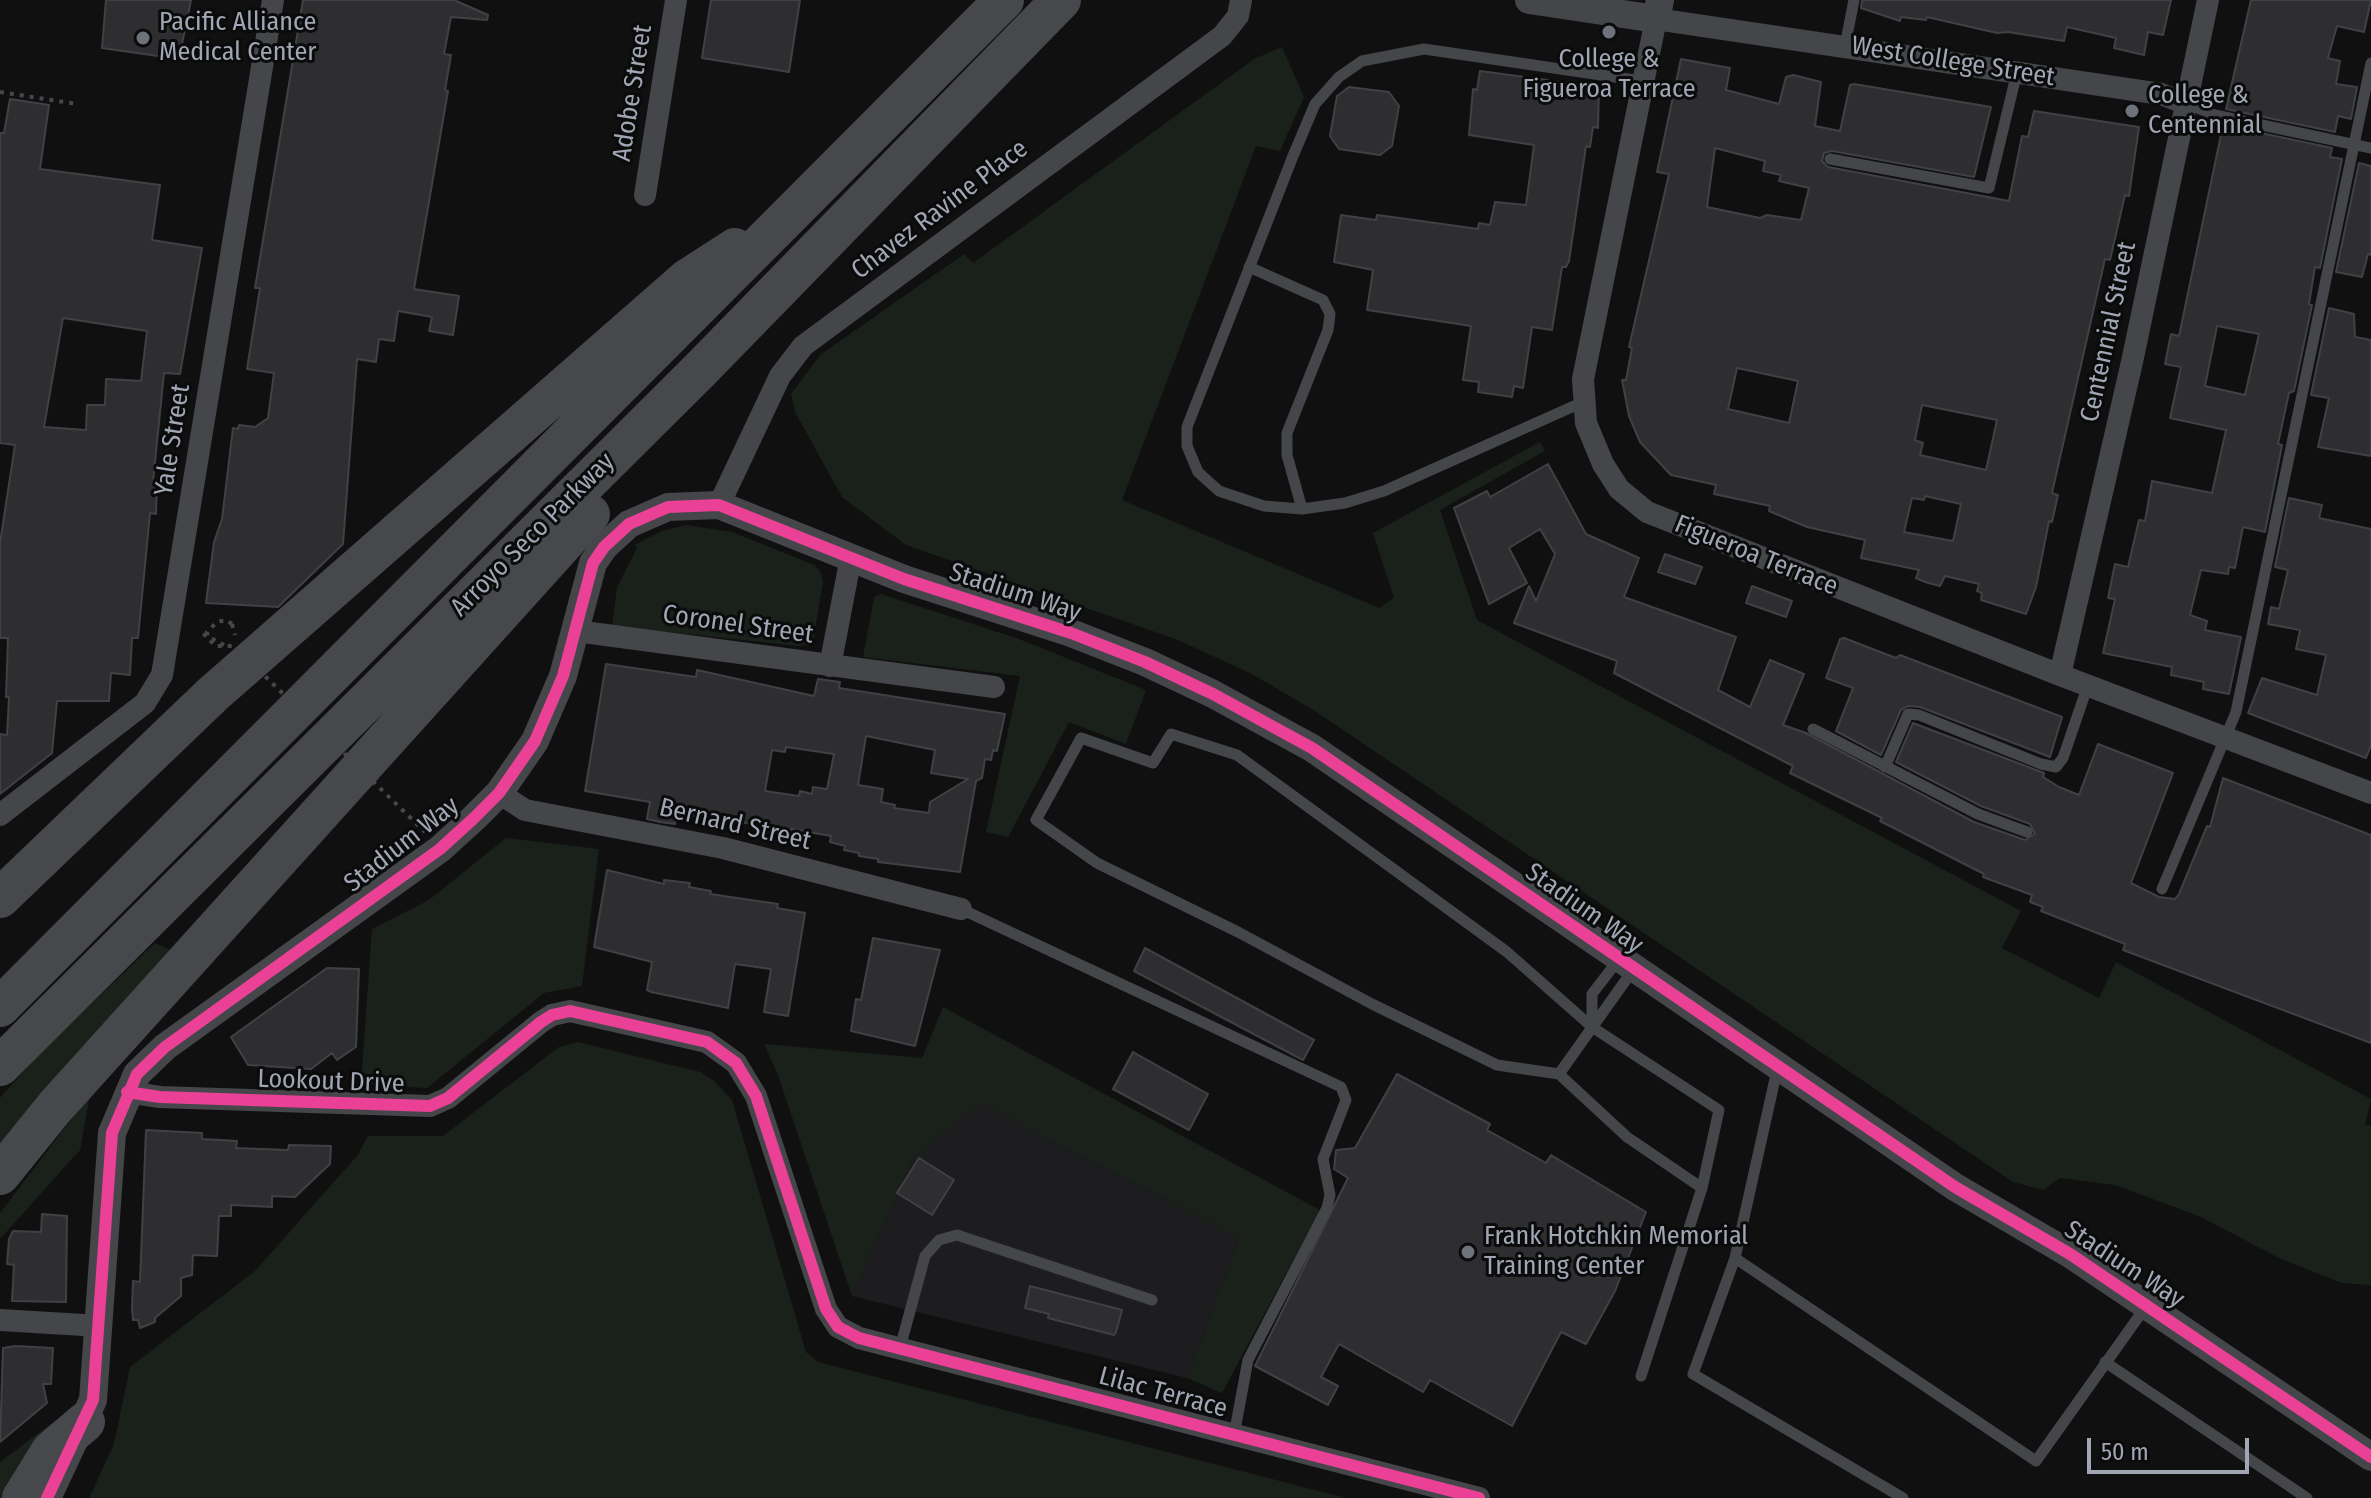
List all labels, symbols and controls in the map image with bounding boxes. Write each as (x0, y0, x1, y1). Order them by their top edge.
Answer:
place label: Pacific Alliance Medical Center (159, 7, 316, 68)
street label: Adobe Street (607, 22, 659, 164)
marker: College & Figueroa Terrace (1600, 23, 1618, 41)
marker: Pacific Alliance Medical Center (134, 29, 152, 47)
street label: West College Street (1849, 31, 2057, 93)
place label: College & Figueroa Terrace (1522, 44, 1696, 106)
place label: College & Centennial (2148, 80, 2261, 142)
marker: College & Centennial (2123, 102, 2141, 120)
street label: Chavez Ravine Place (846, 133, 1034, 287)
street label: Centennial Street (2075, 239, 2143, 425)
street label: Yale Street (149, 382, 197, 498)
street label: Arroyo Seco Parkway (445, 447, 621, 623)
street label: Figueroa Terrace (1670, 509, 1842, 603)
street label: Stadium Way (945, 557, 1085, 629)
street label: Coronel Street (661, 599, 815, 651)
street label: Stadium Way (339, 791, 465, 899)
street label: Bernard Street (656, 792, 814, 858)
street label: Stadium Way (1519, 857, 1649, 961)
street label: Lookout Drive (257, 1064, 405, 1100)
street label: Stadium Way (2058, 1215, 2190, 1315)
place label: Frank Hotchkin Memorial Training Center (1484, 1221, 1748, 1282)
marker: Frank Hotchkin Memorial Training Center (1459, 1243, 1477, 1261)
street label: Lilac Terrace (1095, 1361, 1231, 1425)
scale bar (2091, 1422, 2253, 1472)
text: 50 m (2101, 1438, 2149, 1466)

